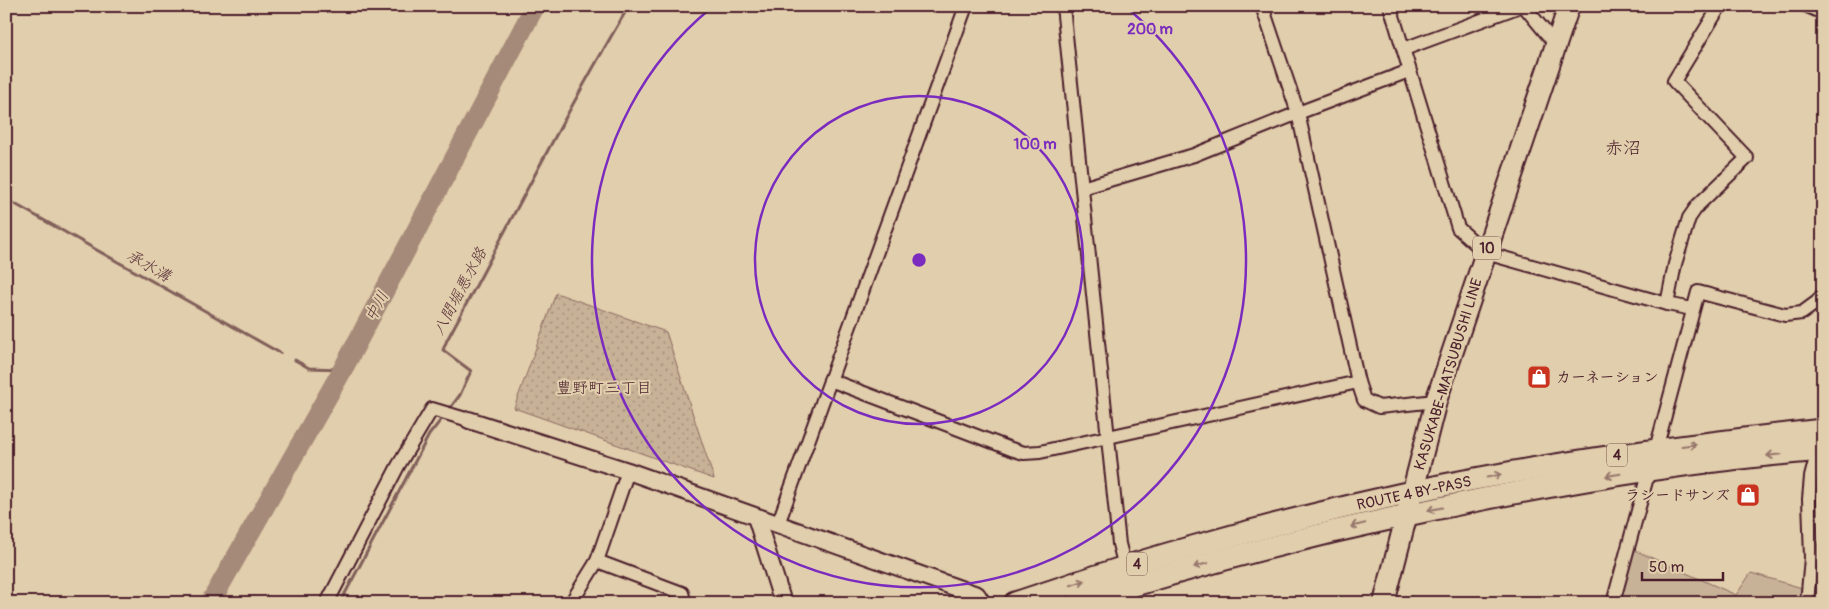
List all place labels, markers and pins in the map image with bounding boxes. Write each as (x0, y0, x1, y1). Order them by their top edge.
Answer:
centre of rings (910, 251, 928, 269)
shop icon: カーネーション (1526, 364, 1552, 390)
place label: カーネーション (1556, 368, 1659, 387)
shop icon: ラシードサンズ (1735, 482, 1761, 508)
place label: ラシードサンズ (1625, 486, 1730, 505)

